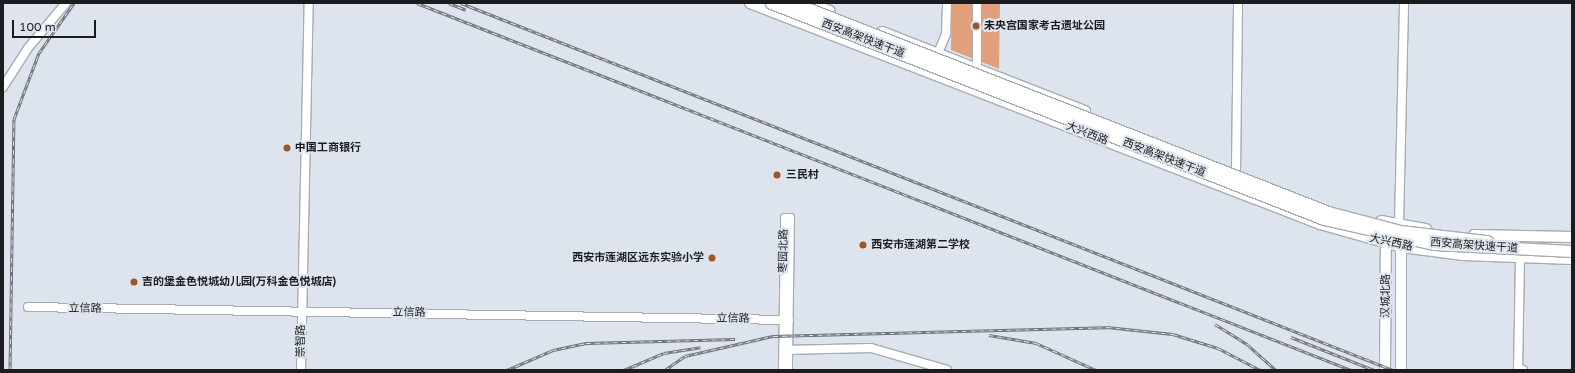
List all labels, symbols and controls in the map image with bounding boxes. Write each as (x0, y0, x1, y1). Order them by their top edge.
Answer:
scale bar (14, 12, 98, 38)
street label: 西安高架快速干道 (820, 17, 906, 61)
place label: 未央宫国家考古遗址公园 (984, 19, 1105, 33)
text: 100 m (19, 20, 56, 34)
marker: 未央宫国家考古遗址公园 (971, 21, 981, 31)
street label: 大兴西路 (1064, 120, 1110, 148)
street label: 西安高架快速干道 (1121, 136, 1207, 180)
place label: 中国工商银行 (295, 141, 361, 155)
marker: 中国工商银行 (282, 143, 292, 153)
place label: 三民村 (786, 168, 819, 182)
marker: 三民村 (771, 169, 783, 181)
street label: 枣园北路 (777, 229, 791, 273)
street label: 大兴西路 (1368, 232, 1414, 254)
street label: 西安高架快速干道 (1430, 236, 1518, 256)
place label: 西安市莲湖第二学校 (871, 238, 970, 252)
marker: 西安市莲湖第二学校 (858, 240, 868, 250)
place label: 西安市莲湖区远东实验小学 (572, 251, 704, 265)
marker: 西安市莲湖区远东实验小学 (707, 253, 717, 263)
street label: 汉城北路 (1379, 274, 1393, 318)
place label: 吉的堡金色悦城幼儿园(万科金色悦城店) (142, 275, 336, 289)
marker: 吉的堡金色悦城幼儿园(万科金色悦城店) (129, 277, 139, 287)
street label: 立信路 (68, 302, 102, 316)
street label: 立信路 (392, 306, 426, 320)
street label: 立信路 (716, 312, 750, 326)
street label: 崇智路 (294, 325, 308, 357)

